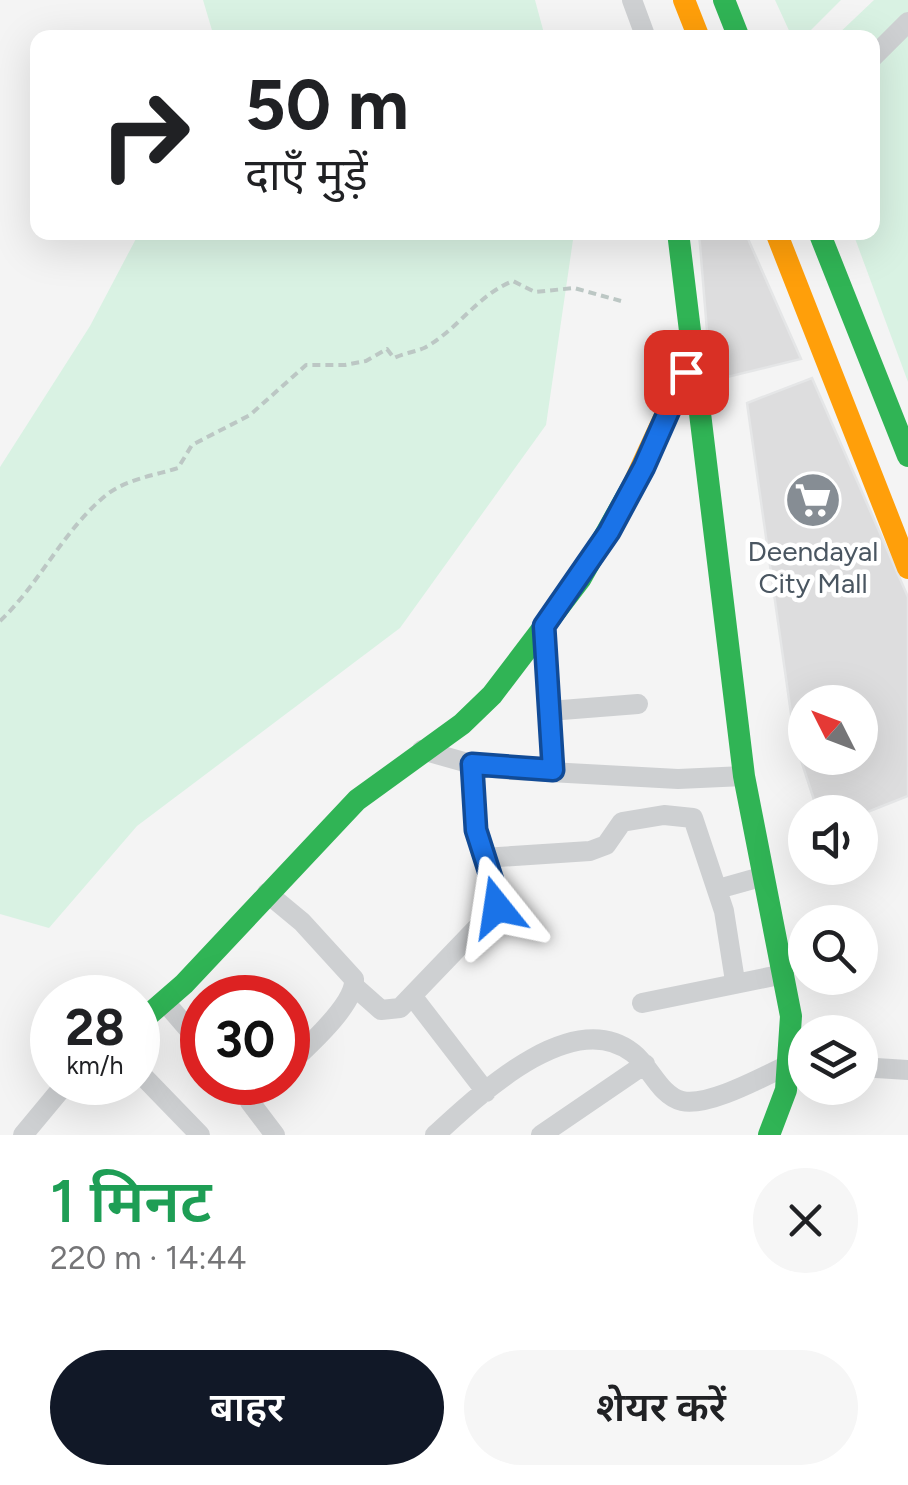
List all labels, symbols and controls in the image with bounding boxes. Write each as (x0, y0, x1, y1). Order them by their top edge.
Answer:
text: 50 m (245, 62, 409, 147)
icon: right (80, 70, 210, 200)
text: दाएँ मुड़ें (245, 147, 368, 201)
pin (644, 330, 729, 415)
icon: arrive (659, 345, 714, 400)
supermarket icon: Deendayal City Mall (783, 470, 843, 530)
place label: Deendayal City Mall (748, 534, 878, 600)
north arrow (788, 685, 878, 775)
map controls (788, 685, 878, 1105)
button: sound (788, 795, 878, 885)
position arrow (445, 855, 549, 959)
button: search (788, 905, 878, 995)
speed limit sign: 30 (180, 975, 310, 1105)
text: 28 (65, 997, 125, 1058)
button: layers (788, 1015, 878, 1105)
text: km/h (66, 1050, 124, 1080)
text: 1 मिनट (50, 1165, 211, 1237)
button: close (753, 1168, 858, 1273)
text: 220 m · 14:44 (50, 1239, 246, 1277)
button: बाहर (50, 1350, 444, 1465)
button: शेयर करें (464, 1350, 858, 1465)

